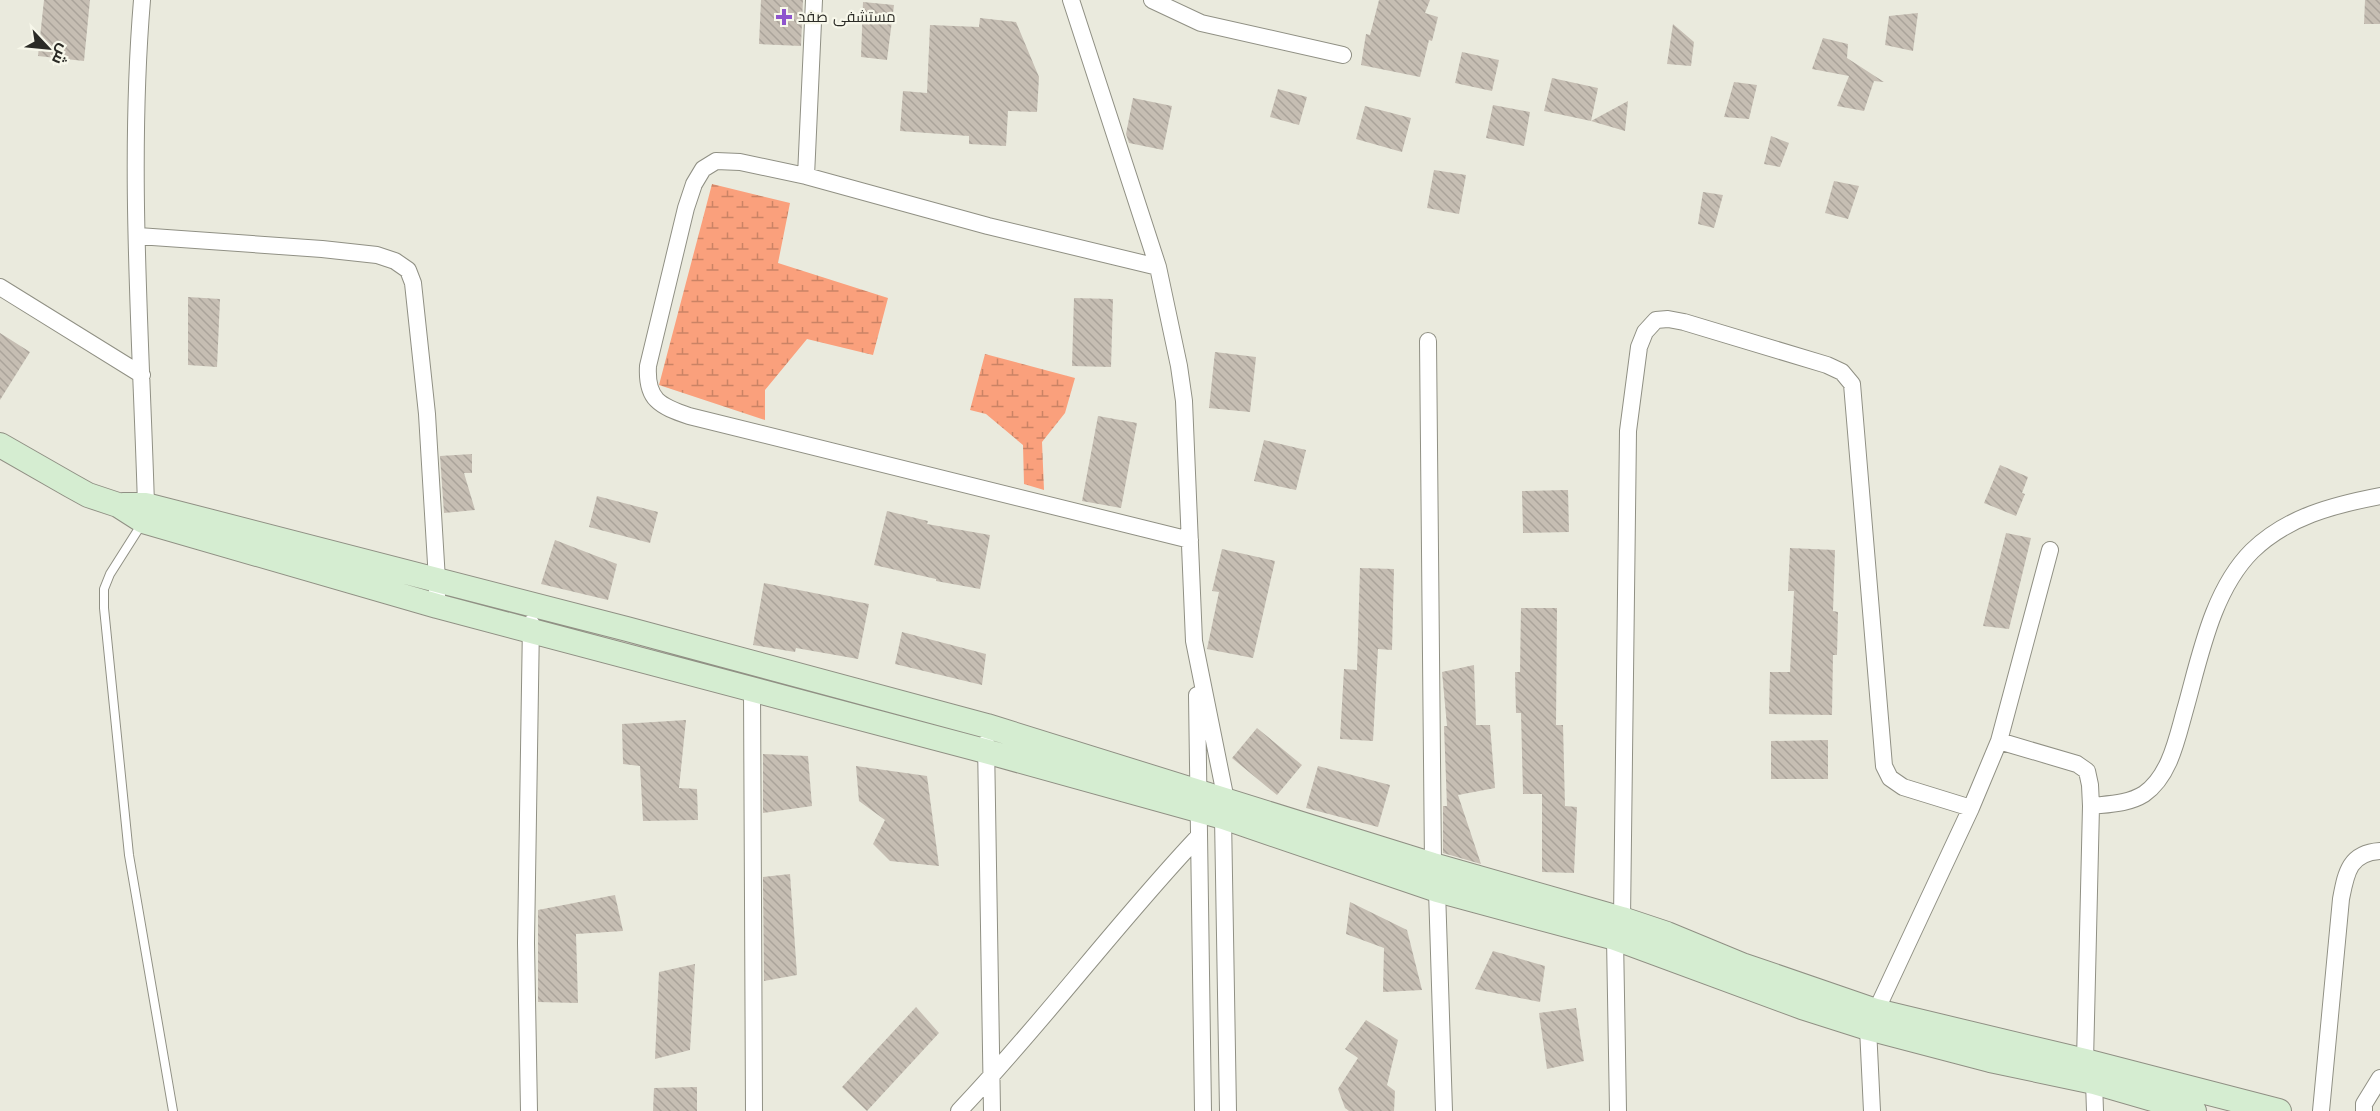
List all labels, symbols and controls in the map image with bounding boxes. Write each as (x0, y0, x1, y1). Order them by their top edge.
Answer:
marker: مستشفى صفد (775, 8, 793, 26)
place label: مستشفى صفد (798, 8, 896, 27)
north arrow (18, 18, 78, 78)
text: ش (48, 41, 74, 68)

